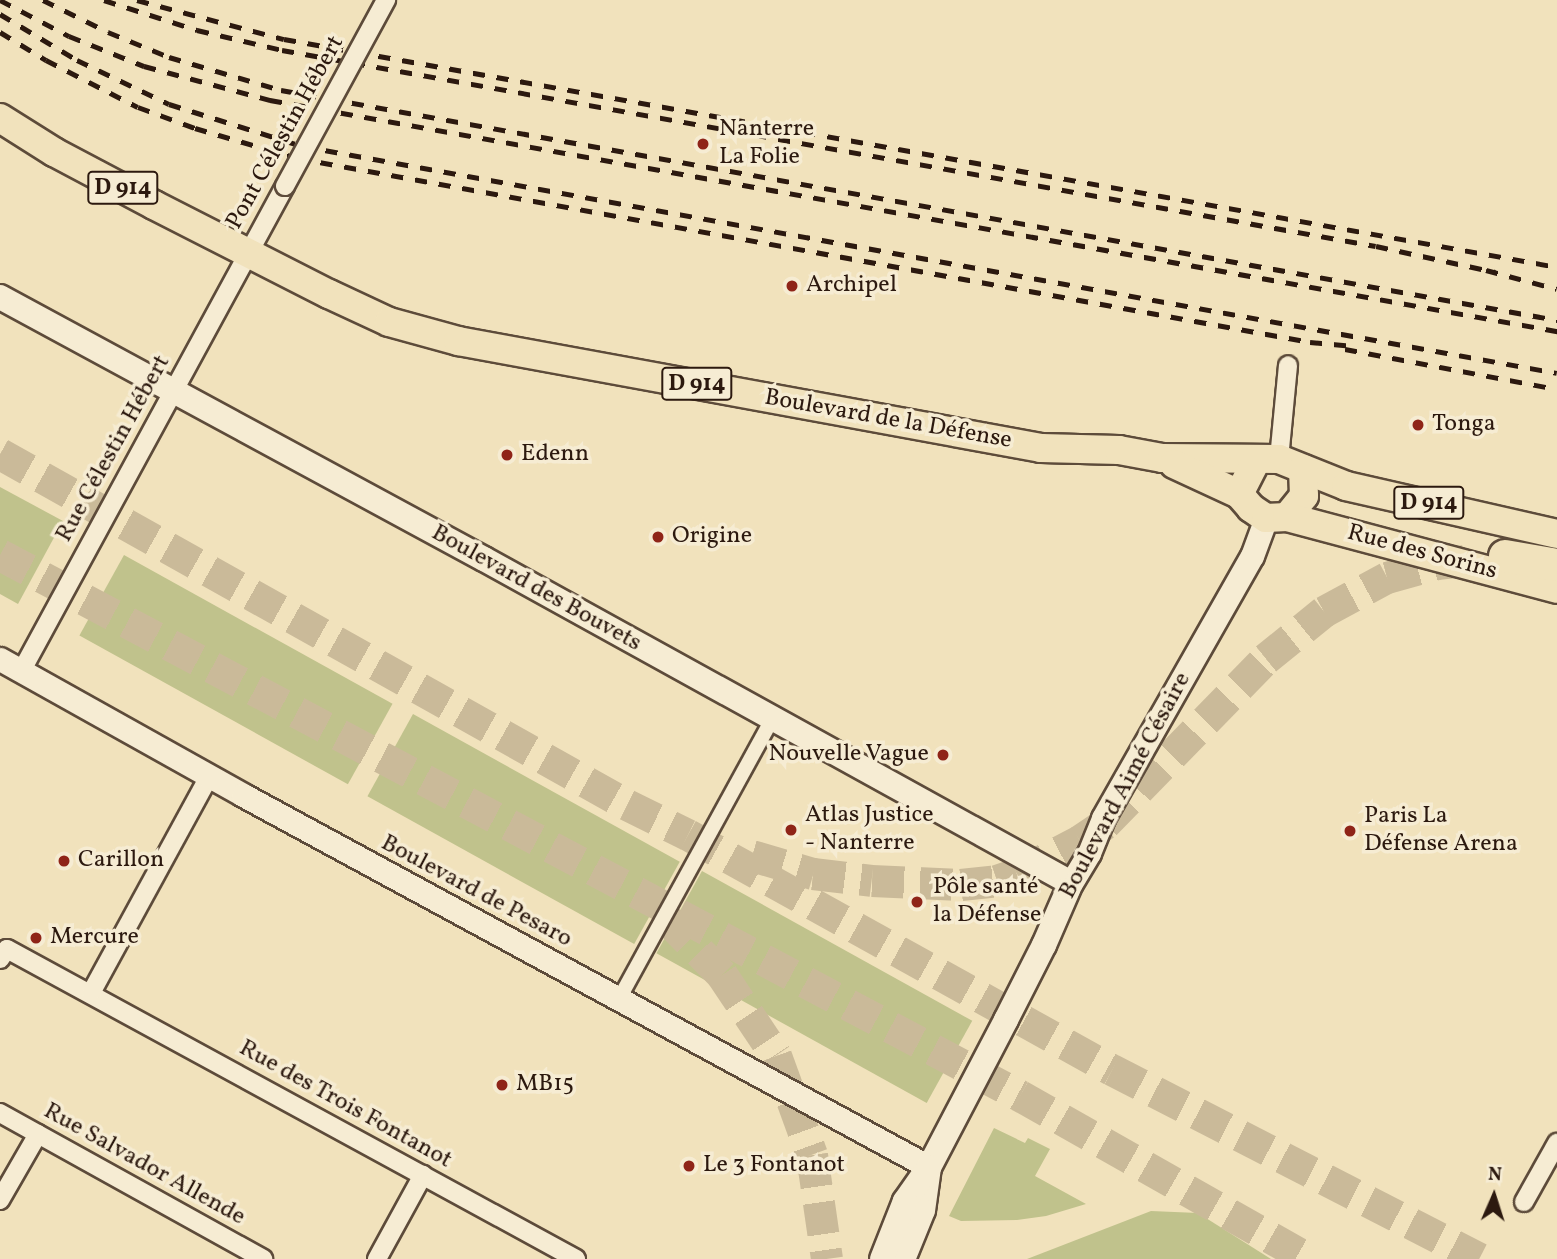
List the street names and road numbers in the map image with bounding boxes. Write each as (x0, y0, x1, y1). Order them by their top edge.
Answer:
street label: Pont Célestin Hébert (221, 31, 351, 235)
road number: D 914 (86, 168, 160, 208)
street label: Rue Célestin Hébert (51, 351, 177, 547)
road number: D 914 (660, 364, 734, 404)
street label: Boulevard de la Défense (762, 384, 1014, 456)
road number: D 914 (1392, 484, 1466, 523)
street label: Boulevard des Bouvets (426, 519, 646, 659)
street label: Rue des Sorins (1344, 519, 1500, 587)
street label: Boulevard Aimé Césaire (1054, 668, 1198, 904)
street label: Boulevard de Pesaro (376, 829, 576, 955)
street label: Rue des Trois Fontanot (233, 1034, 457, 1176)
street label: Rue Salvador Allende (38, 1098, 250, 1232)

